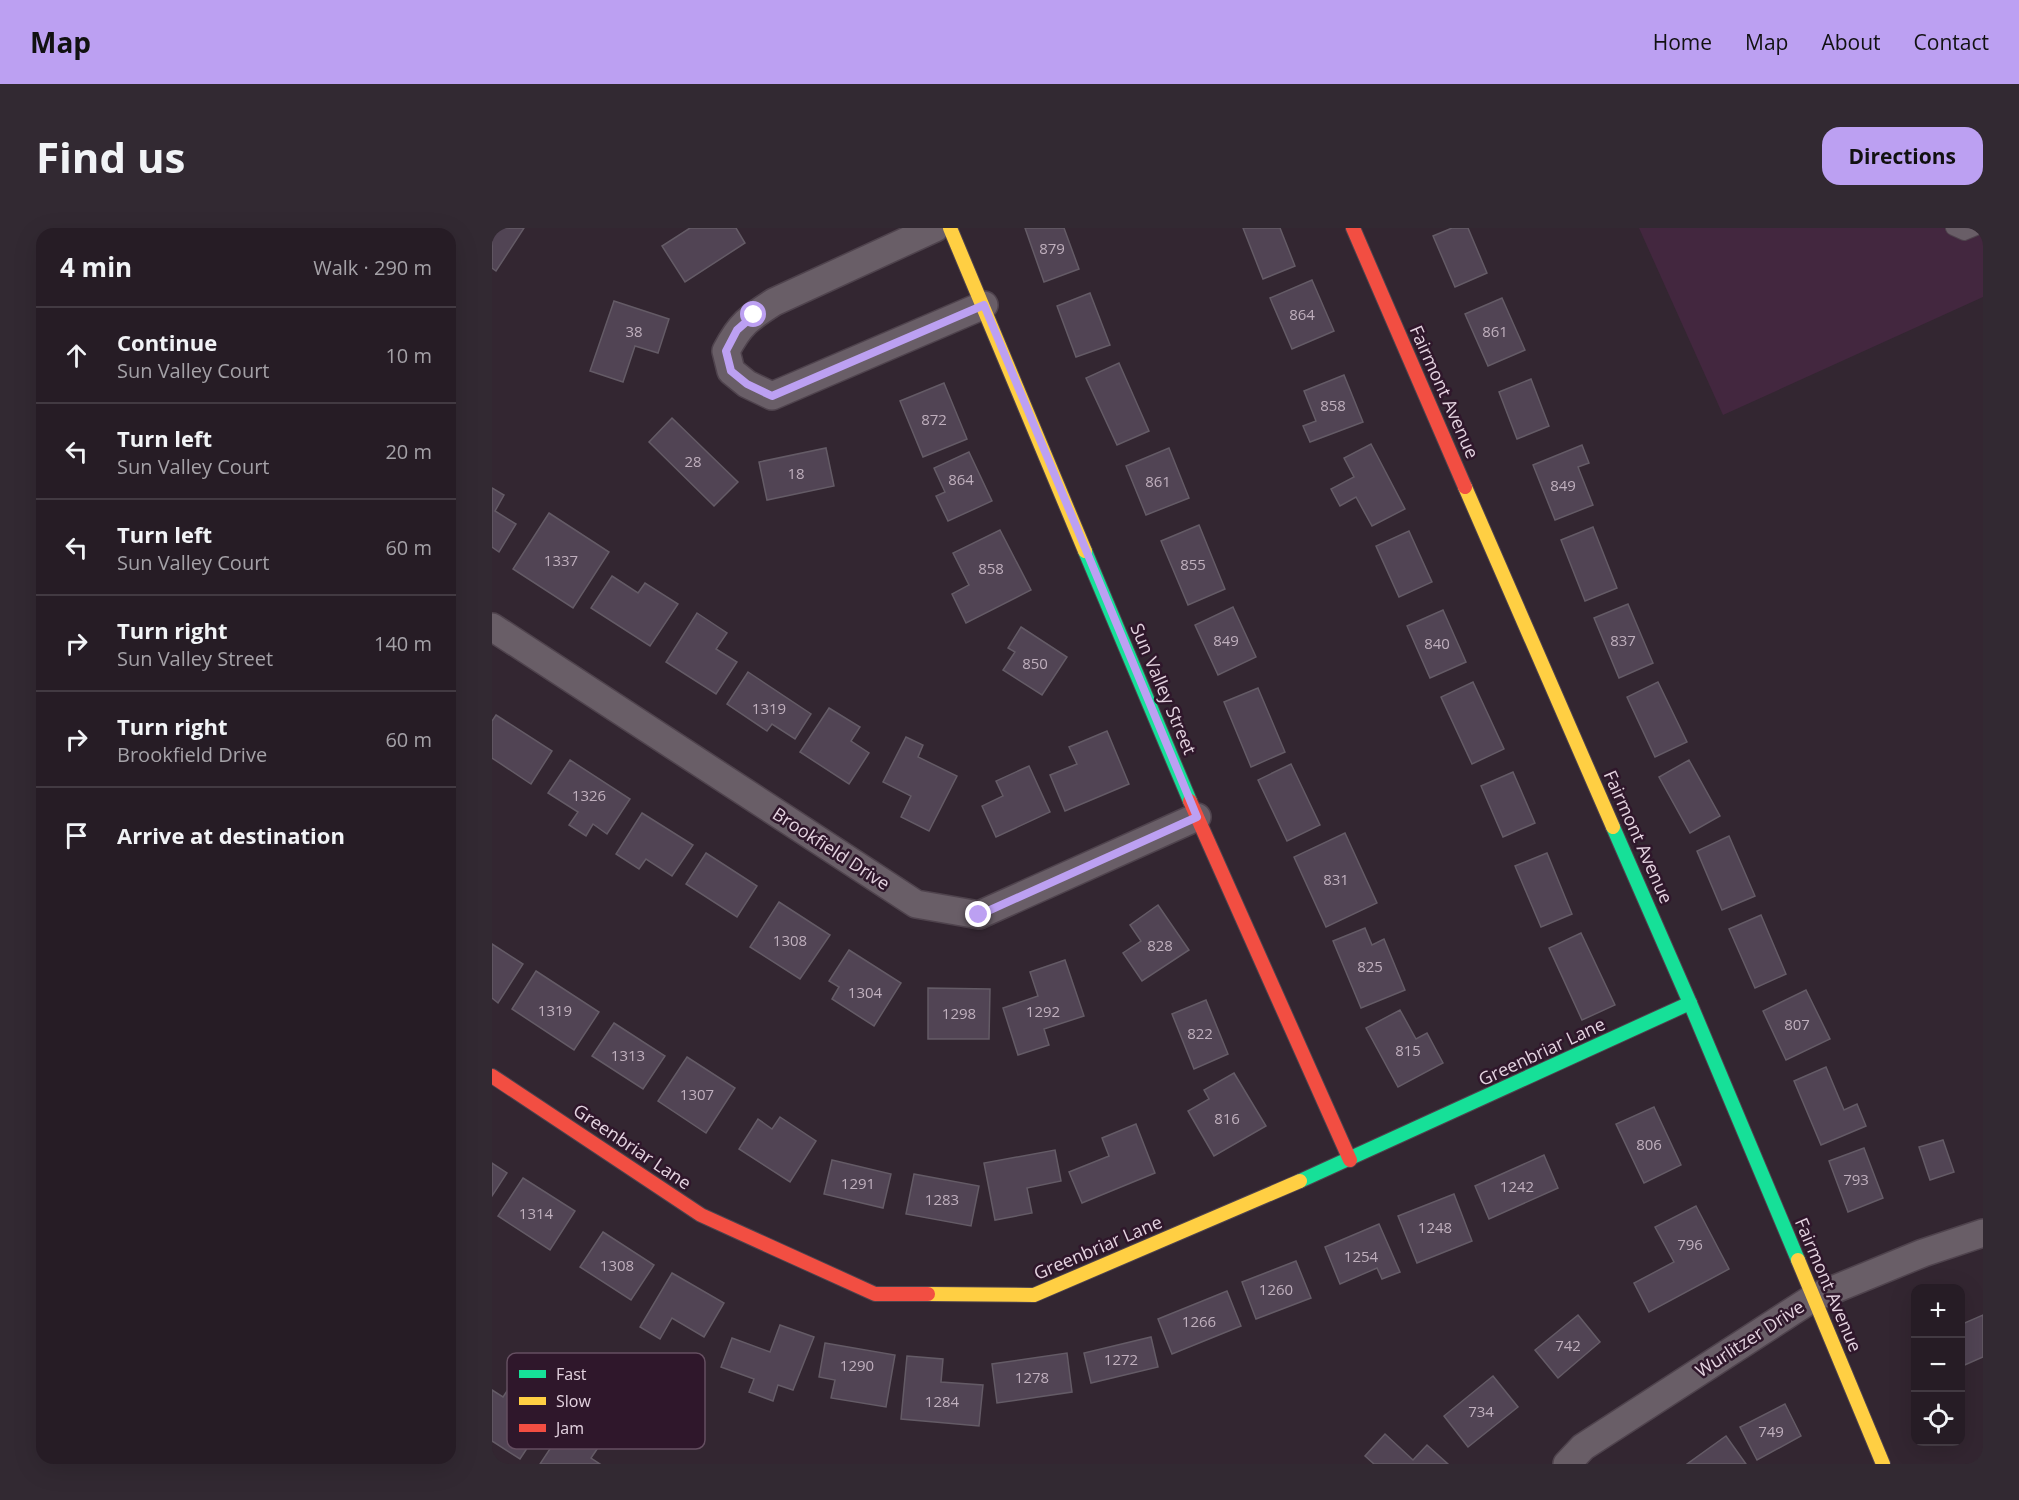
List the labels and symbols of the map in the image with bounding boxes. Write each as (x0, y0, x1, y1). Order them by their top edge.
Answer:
house number: 879 (1039, 238, 1065, 258)
route start (740, 301, 766, 327)
house number: 864 (1289, 304, 1315, 324)
house number: 38 (625, 321, 643, 341)
street label: Fairmont Avenue (1405, 321, 1485, 462)
house number: 861 (1482, 321, 1508, 341)
house number: 858 (1320, 395, 1346, 415)
house number: 872 (921, 409, 947, 429)
house number: 28 (684, 451, 702, 471)
house number: 18 (787, 463, 805, 483)
house number: 864 (948, 469, 974, 489)
house number: 861 (1145, 471, 1171, 491)
house number: 849 (1550, 475, 1576, 495)
house number: 1337 (544, 550, 578, 570)
house number: 855 (1180, 554, 1206, 574)
house number: 858 (978, 558, 1004, 578)
street label: Sun Valley Street (1125, 619, 1202, 758)
house number: 849 (1213, 630, 1239, 650)
house number: 837 (1610, 630, 1636, 650)
house number: 840 (1424, 633, 1450, 653)
house number: 850 (1022, 653, 1048, 673)
house number: 1319 (752, 698, 786, 718)
street label: Fairmont Avenue (1599, 766, 1679, 907)
house number: 1326 (572, 785, 606, 805)
street label: Brookfield Drive (768, 801, 895, 895)
house number: 831 (1323, 869, 1349, 889)
route end (965, 901, 991, 927)
house number: 1308 (773, 930, 807, 950)
house number: 828 (1147, 935, 1173, 955)
house number: 825 (1357, 956, 1383, 976)
house number: 1304 (848, 982, 883, 1002)
house number: 1319 (538, 1000, 572, 1020)
house number: 1292 (1026, 1001, 1060, 1021)
house number: 1298 (942, 1003, 976, 1023)
street label: Greenbriar Lane (1474, 1011, 1609, 1091)
house number: 807 (1784, 1014, 1810, 1034)
house number: 822 (1187, 1023, 1213, 1043)
house number: 815 (1395, 1040, 1421, 1060)
house number: 1313 (611, 1045, 645, 1065)
house number: 1307 (680, 1084, 714, 1104)
street label: Greenbriar Lane (569, 1098, 696, 1194)
house number: 816 (1214, 1108, 1240, 1128)
house number: 806 (1636, 1134, 1662, 1154)
house number: 793 (1843, 1169, 1869, 1189)
house number: 1291 (841, 1173, 875, 1193)
house number: 1242 (1500, 1176, 1534, 1196)
house number: 1283 (925, 1189, 959, 1209)
house number: 1314 (519, 1203, 554, 1223)
street label: Greenbriar Lane (1030, 1209, 1165, 1285)
street label: Fairmont Avenue (1790, 1214, 1868, 1355)
house number: 1248 (1418, 1217, 1452, 1237)
house number: 796 (1677, 1234, 1703, 1254)
house number: 1254 (1344, 1246, 1379, 1266)
house number: 1308 (600, 1255, 634, 1275)
house number: 1260 (1259, 1279, 1293, 1299)
street label: Wurlitzer Drive (1690, 1294, 1808, 1382)
house number: 1266 (1182, 1311, 1216, 1331)
house number: 742 (1555, 1335, 1581, 1355)
house number: 1272 (1104, 1349, 1138, 1369)
legend (507, 1353, 705, 1449)
house number: 1290 (840, 1355, 874, 1375)
text: Fast (556, 1363, 587, 1385)
house number: 1278 (1015, 1367, 1049, 1387)
text: Slow (556, 1390, 591, 1412)
house number: 1284 (925, 1391, 960, 1411)
house number: 734 (1468, 1401, 1494, 1421)
text: Jam (554, 1417, 584, 1439)
house number: 749 (1758, 1421, 1784, 1441)

